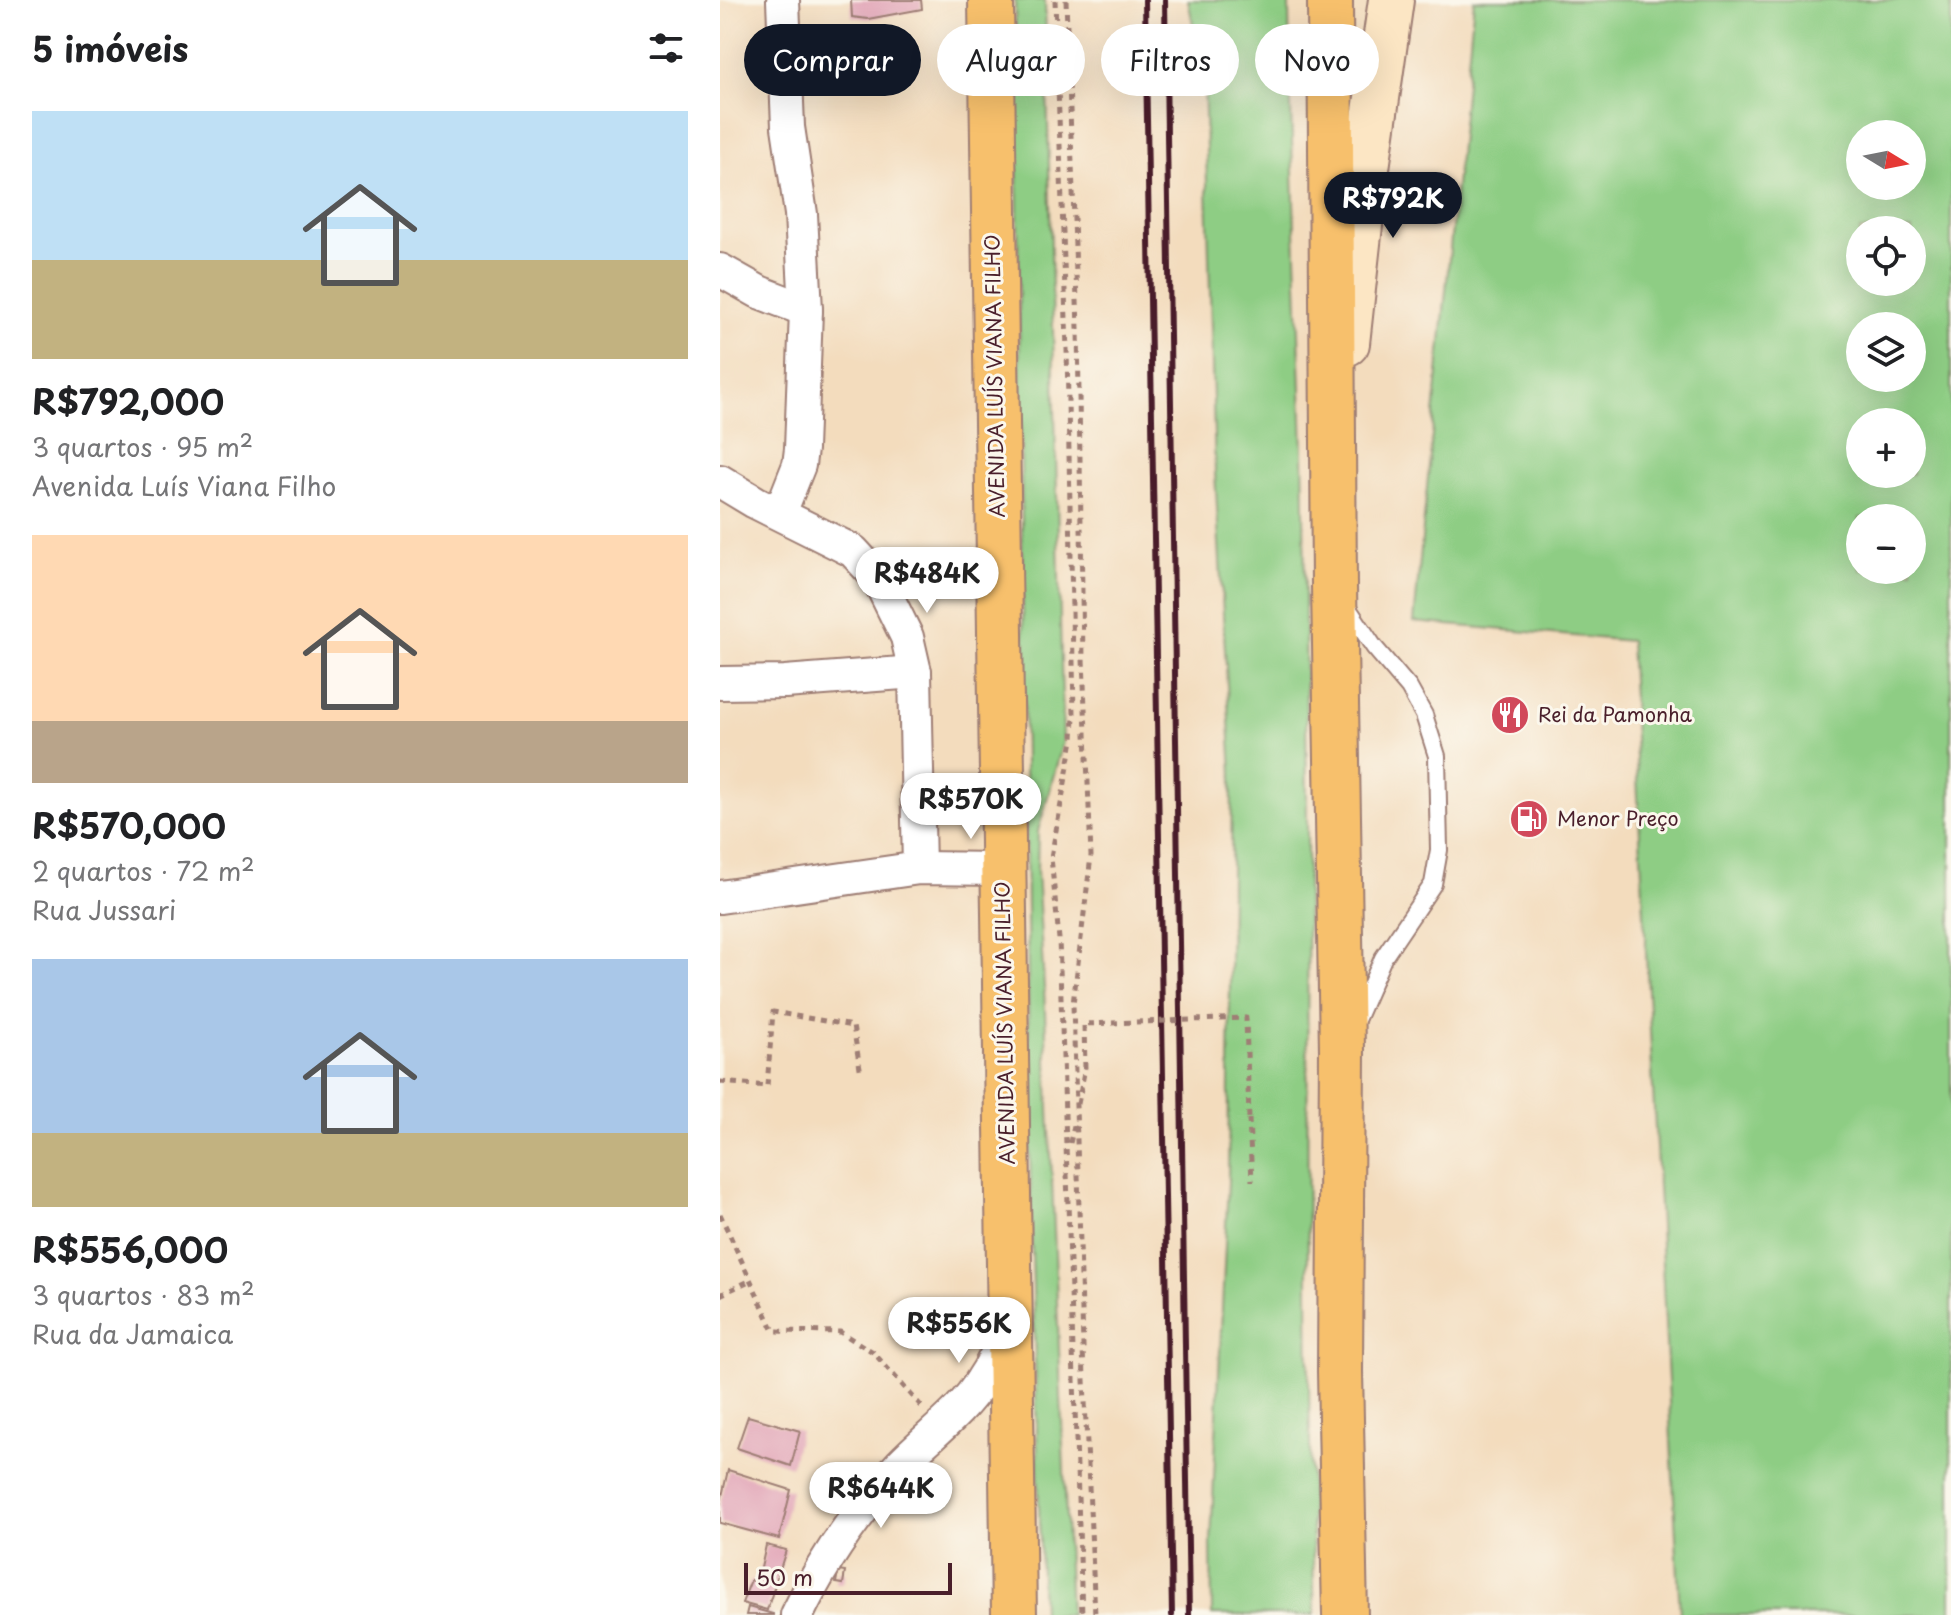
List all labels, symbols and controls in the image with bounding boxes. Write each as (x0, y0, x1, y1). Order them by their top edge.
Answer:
text: 5 imóveis (32, 22, 188, 74)
chip: Comprar (744, 24, 921, 96)
chip: Alugar (937, 24, 1085, 96)
chip: Filtros (1101, 24, 1239, 96)
chip: Novo (1255, 24, 1379, 96)
icon: filters (644, 26, 688, 70)
north arrow (1846, 120, 1926, 200)
map controls (1846, 120, 1926, 584)
icon: home (288, 163, 432, 307)
pin: R$792K (1328, 172, 1458, 240)
text: R$792K (1342, 178, 1444, 217)
button: locate (1846, 216, 1926, 296)
street label: AVENIDA LUÍS VIANA FILHO (977, 234, 1011, 518)
button: layers (1846, 312, 1926, 392)
text: R$792,000 (32, 375, 224, 427)
button: + (1846, 408, 1926, 488)
text: 3 quartos · 95 m² (32, 427, 253, 466)
text: Avenida Luís Viana Filho (32, 466, 336, 505)
button: − (1846, 504, 1926, 584)
pin: R$484K (862, 547, 992, 615)
text: R$484K (874, 553, 980, 592)
icon: home (288, 587, 432, 731)
restaurant icon: Rei da Pamonha (1489, 694, 1531, 736)
place label: Rei da Pamonha (1538, 699, 1693, 729)
pin: R$570K (906, 773, 1036, 841)
text: R$570K (918, 779, 1024, 818)
fuel station icon: Menor Preço (1508, 798, 1550, 840)
text: R$570,000 (32, 799, 226, 851)
place label: Menor Preço (1557, 803, 1679, 833)
text: 2 quartos · 72 m² (32, 851, 255, 890)
street label: AVENIDA LUÍS VIANA FILHO (987, 881, 1021, 1165)
text: Rua Jussari (32, 890, 176, 929)
icon: home (288, 1011, 432, 1155)
text: R$556,000 (32, 1223, 228, 1275)
text: 3 quartos · 83 m² (32, 1275, 255, 1314)
pin: R$556K (894, 1297, 1024, 1365)
text: R$556K (906, 1303, 1012, 1342)
text: Rua da Jamaica (32, 1314, 233, 1353)
pin: R$644K (816, 1462, 946, 1530)
text: R$644K (827, 1468, 935, 1507)
scale bar (744, 1559, 952, 1595)
text: 50 m (756, 1560, 813, 1593)

